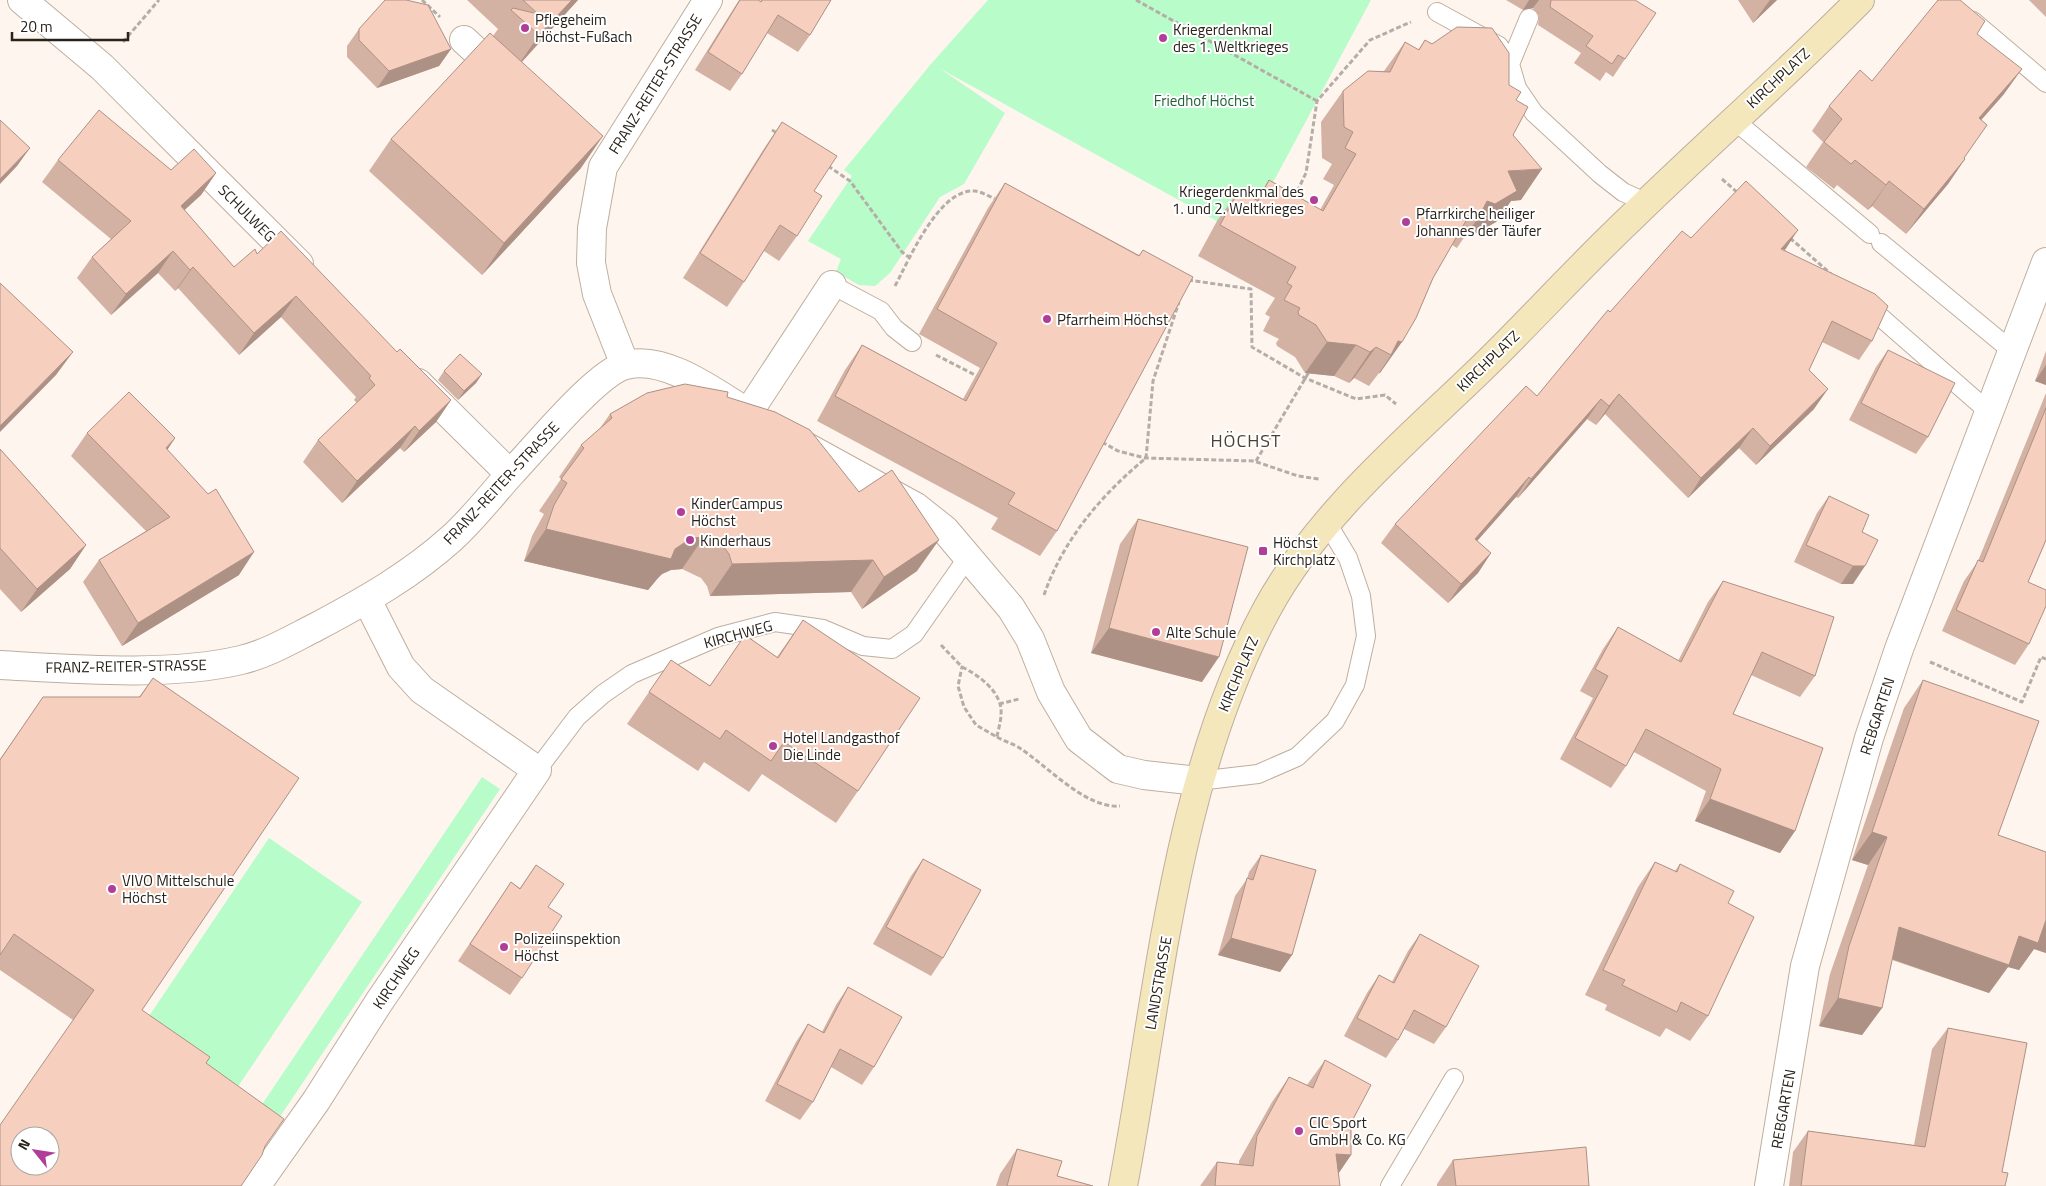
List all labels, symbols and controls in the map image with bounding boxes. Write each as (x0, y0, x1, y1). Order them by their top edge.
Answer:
place label: Pflegeheim Höchst-Fußach (535, 8, 632, 48)
street label: FRANZ-REITER-STRASSE (602, 9, 708, 159)
scale bar (12, 10, 129, 42)
text: 20 m (20, 15, 53, 38)
place label: Kriegerdenkmal des 1. Weltkrieges (1173, 18, 1289, 58)
marker: Pflegeheim Höchst-Fußach (519, 22, 531, 34)
marker: Kriegerdenkmal des 1. Weltkrieges (1157, 32, 1169, 44)
street label: KIRCHPLATZ (1741, 42, 1815, 114)
park label: Friedhof Höchst (1154, 89, 1255, 112)
street label: SCHULWEG (213, 179, 281, 247)
place label: Kriegerdenkmal des 1. und 2. Weltkrieges (1172, 180, 1304, 220)
marker: Kriegerdenkmal des 1. und 2. Weltkrieges (1308, 194, 1320, 206)
place label: Pfarrkirche heiliger Johannes der Täufer (1416, 202, 1541, 242)
marker: Pfarrkirche heiliger Johannes der Täufer (1400, 216, 1412, 228)
place label: Pfarrheim Höchst (1057, 308, 1169, 331)
marker: Pfarrheim Höchst (1041, 313, 1053, 325)
street label: KIRCHPLATZ (1451, 325, 1525, 397)
street label: FRANZ-REITER-STRASSE (438, 416, 564, 550)
district label: HÖCHST (1210, 427, 1282, 454)
place label: KinderCampus Höchst (691, 492, 783, 532)
marker: KinderCampus Höchst (675, 506, 687, 518)
place label: Kinderhaus (700, 529, 771, 552)
place label: Höchst Kirchplatz (1273, 531, 1336, 571)
marker: Kinderhaus (684, 534, 696, 546)
marker: Höchst Kirchplatz (1257, 545, 1269, 557)
street label: KIRCHWEG (701, 614, 775, 654)
place label: Alte Schule (1166, 621, 1236, 644)
marker: Alte Schule (1150, 626, 1162, 638)
street label: KIRCHPLATZ (1212, 633, 1264, 715)
street label: FRANZ-REITER-STRASSE (45, 653, 207, 679)
street label: REBGARTEN (1854, 674, 1900, 758)
place label: Hotel Landgasthof Die Linde (783, 726, 900, 766)
marker: Hotel Landgasthof Die Linde (767, 740, 779, 752)
place label: VIVO Mittelschule Höchst (122, 869, 234, 909)
marker: VIVO Mittelschule Höchst (106, 883, 118, 895)
place label: Polizeiinspektion Höchst (514, 927, 621, 967)
street label: LANDSTRASSE (1138, 934, 1178, 1032)
marker: Polizeiinspektion Höchst (498, 941, 510, 953)
street label: KIRCHWEG (367, 942, 425, 1014)
street label: REBGARTEN (1765, 1067, 1801, 1151)
place label: CIC Sport GmbH & Co. KG (1309, 1111, 1406, 1151)
marker: CIC Sport GmbH & Co. KG (1293, 1125, 1305, 1137)
north arrow (10, 1126, 60, 1176)
text: N (12, 1135, 35, 1154)

